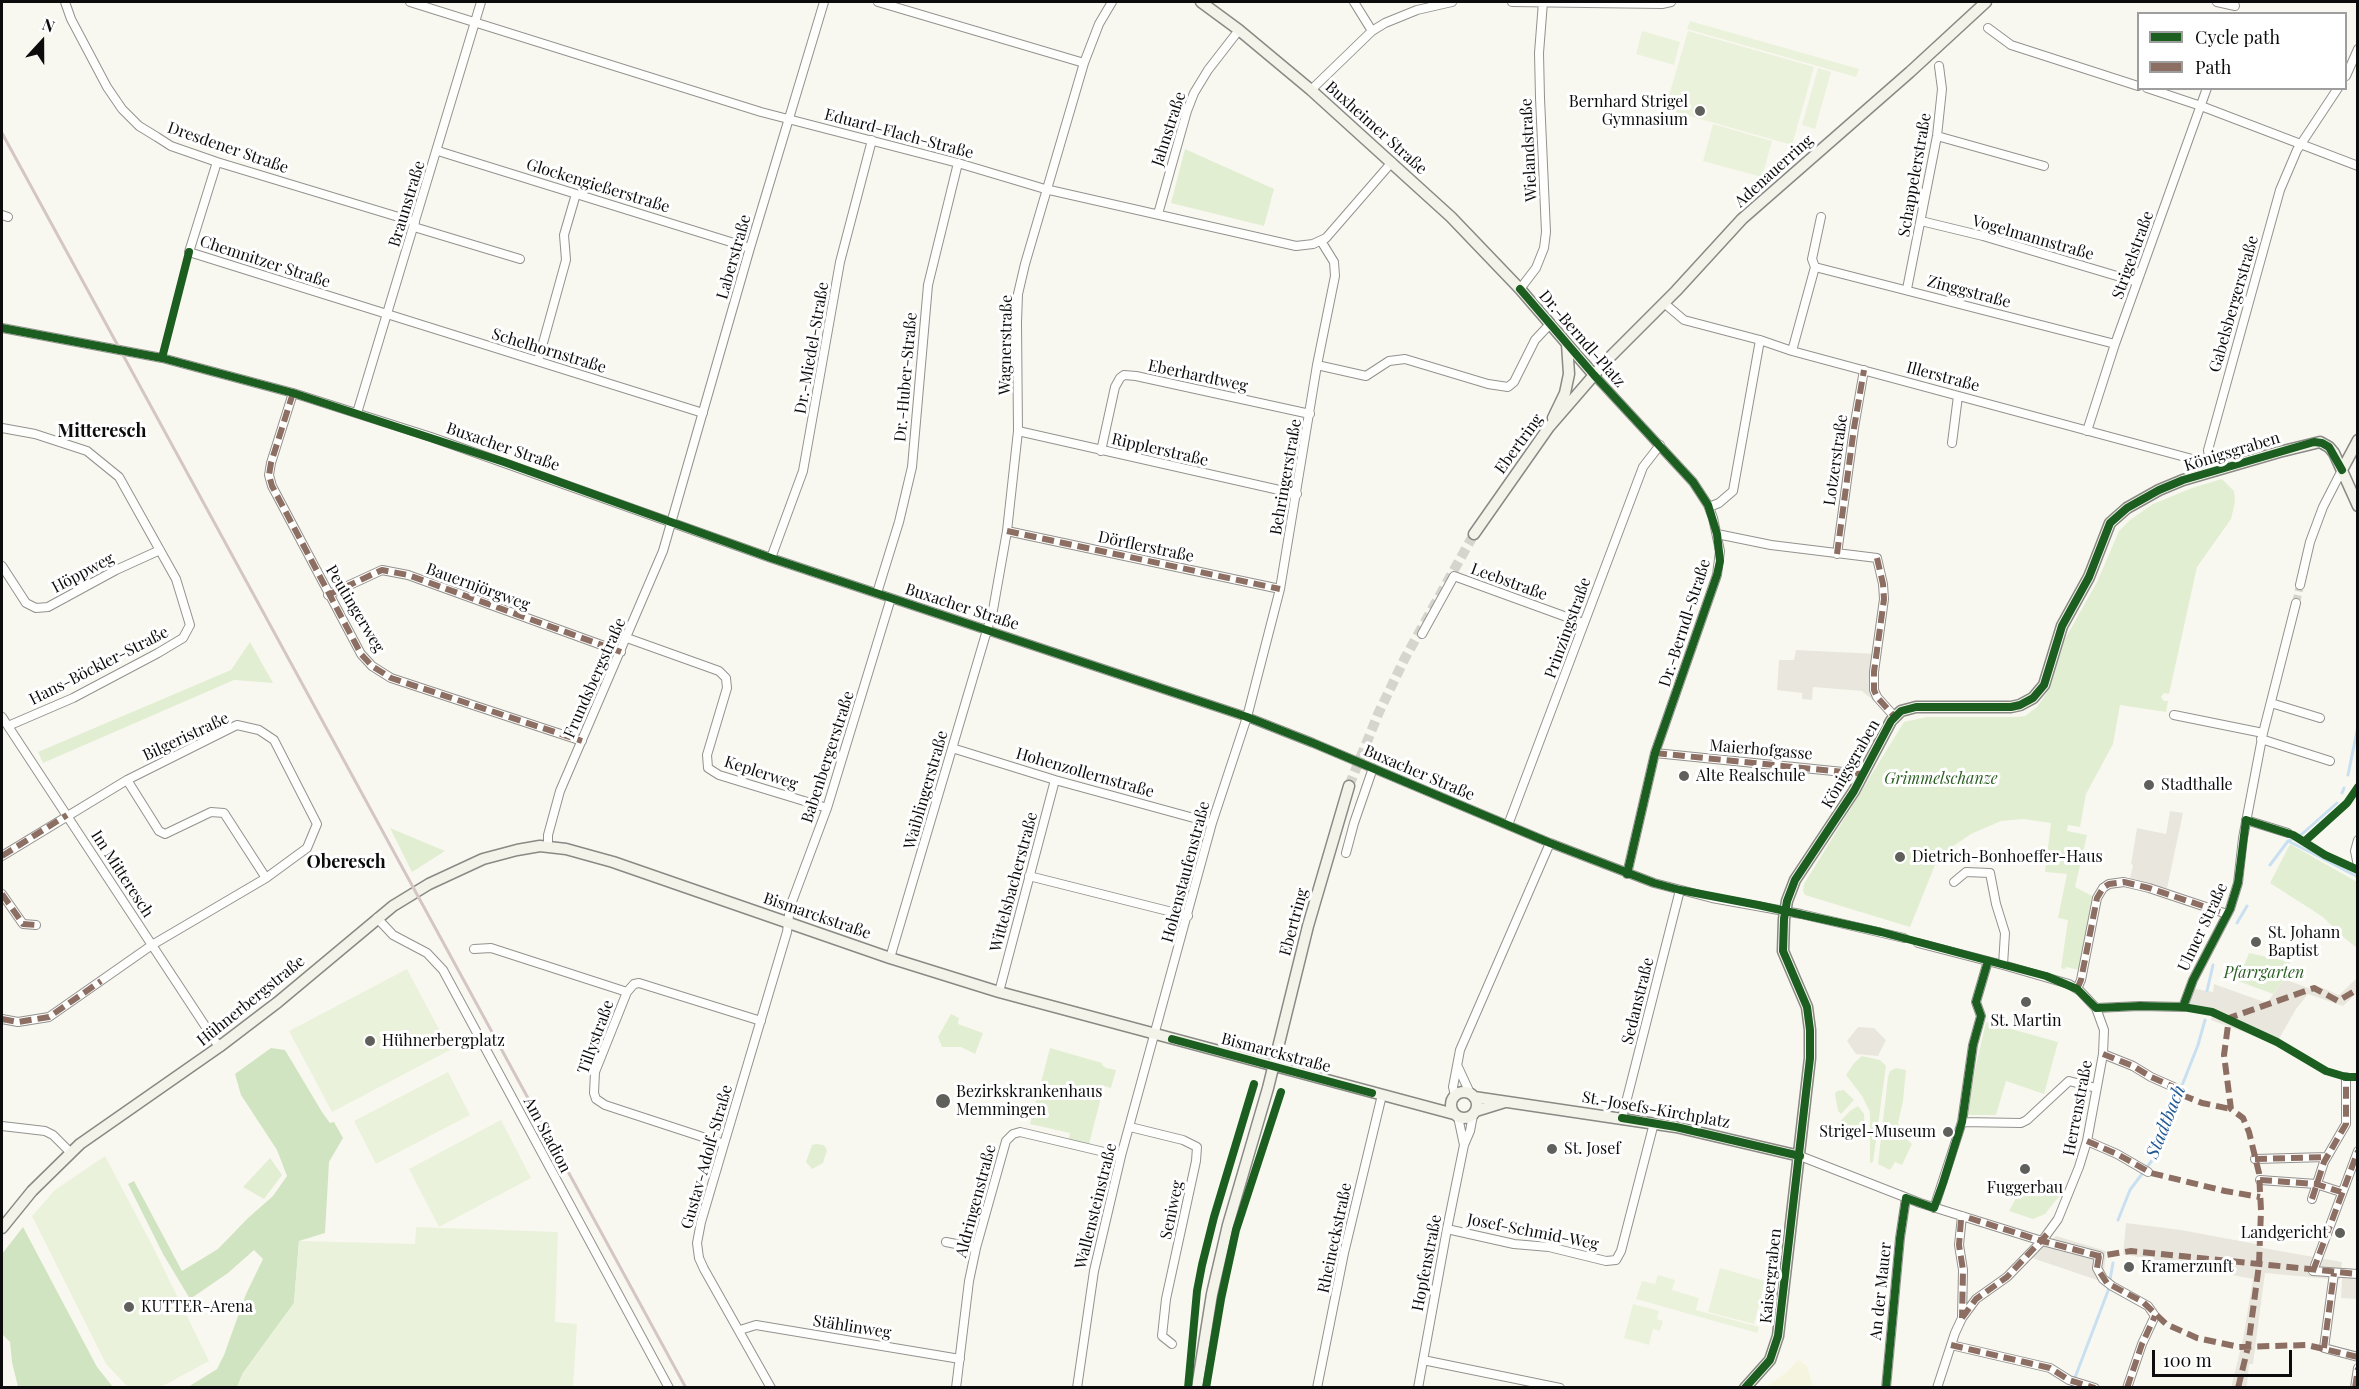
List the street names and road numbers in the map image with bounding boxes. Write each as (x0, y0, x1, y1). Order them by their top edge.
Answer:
street label: Buxheimer Straße (1321, 77, 1431, 179)
street label: Jahnstraße (1148, 89, 1190, 169)
street label: Wielandstraße (1517, 98, 1541, 202)
street label: Eduard-Flach-Straße (822, 105, 976, 163)
street label: Schappelerstraße (1895, 112, 1935, 238)
street label: Dresdener Straße (165, 118, 291, 178)
street label: Adenauerring (1731, 131, 1817, 211)
street label: Glockengießerstraße (524, 155, 672, 217)
street label: Braunstraße (385, 159, 429, 249)
street label: Strigelstraße (2108, 208, 2158, 302)
street label: Vogelmannstraße (1970, 211, 2096, 265)
street label: Laberstraße (713, 213, 755, 301)
street label: Chemnitzer Straße (197, 232, 333, 292)
street label: Gabelsbergerstraße (2205, 234, 2263, 374)
street label: Zinggstraße (1925, 272, 2013, 312)
street label: Dr.-Miedel-Straße (791, 281, 833, 415)
street label: Dr.-Berndl-Platz (1535, 287, 1629, 391)
street label: Wagnerstraße (996, 295, 1016, 395)
street label: Dr.-Huber-Straße (891, 311, 921, 443)
street label: Schelhornstraße (489, 324, 609, 378)
street label: Eberhardtweg (1146, 356, 1250, 396)
street label: Illerstraße (1904, 358, 1982, 396)
street label: Ebertring (1491, 410, 1547, 478)
street label: Lotzerstraße (1820, 413, 1852, 507)
street label: Behringerstraße (1266, 417, 1306, 537)
street label: Buxacher Straße (444, 419, 562, 475)
street label: Königsgraben (2182, 428, 2282, 476)
street label: Ripplerstraße (1110, 430, 1210, 470)
street label: Dörflerstraße (1096, 527, 1196, 567)
street label: Höppweg (49, 549, 117, 597)
street label: Dr.-Berndl-Straße (1655, 557, 1715, 689)
street label: Bauernjörgweg (423, 559, 533, 615)
street label: Leebstraße (1468, 559, 1550, 605)
street label: Peutingerweg (321, 562, 389, 656)
street label: Prinzingstraße (1541, 575, 1595, 681)
street label: Buxacher Straße (903, 580, 1021, 634)
street label: Frundsbergstraße (560, 615, 630, 741)
street label: Hans-Böckler-Straße (26, 623, 172, 709)
street label: Babenbergerstraße (798, 689, 858, 825)
street label: Bilgeristraße (140, 709, 232, 765)
street label: Königsgraben (1818, 716, 1884, 812)
street label: Waiblingerstraße (900, 728, 952, 852)
street label: Maierhofgasse (1709, 736, 1813, 764)
street label: Buxacher Straße (1361, 741, 1477, 805)
street label: Hohenzollernstraße (1014, 744, 1156, 802)
street label: Keplerweg (722, 752, 800, 794)
street label: Hohenstaufenstraße (1158, 799, 1214, 945)
street label: Wittelsbacherstraße (986, 810, 1042, 954)
street label: Im Mitteresch (87, 827, 157, 921)
street label: Ulmer Straße (2174, 880, 2232, 974)
street label: Ebertring (1276, 886, 1312, 958)
street label: Bismarckstraße (761, 889, 873, 943)
street label: Hühnerbergstraße (193, 952, 309, 1050)
street label: Sedanstraße (1618, 956, 1658, 1046)
street label: Tillystraße (574, 998, 618, 1076)
street label: Bismarckstraße (1219, 1029, 1333, 1077)
street label: Herrenstraße (2059, 1059, 2097, 1157)
street label: Gustav-Adolf-Straße (677, 1083, 737, 1231)
street label: St.-Josefs-Kirchplatz (1580, 1088, 1732, 1132)
street label: Am Stadion (519, 1094, 575, 1176)
street label: Wallensteinstraße (1071, 1141, 1121, 1271)
street label: Aldringenstraße (952, 1142, 1000, 1260)
street label: Seniweg (1156, 1179, 1188, 1241)
street label: Rheineckstraße (1314, 1181, 1356, 1295)
street label: Josef-Schmid-Weg (1466, 1210, 1600, 1254)
street label: Hopfenstraße (1408, 1213, 1446, 1313)
street label: Kaisergraben (1756, 1227, 1786, 1325)
street label: An der Mauer (1866, 1241, 1896, 1341)
street label: Stählinweg (811, 1311, 893, 1343)

